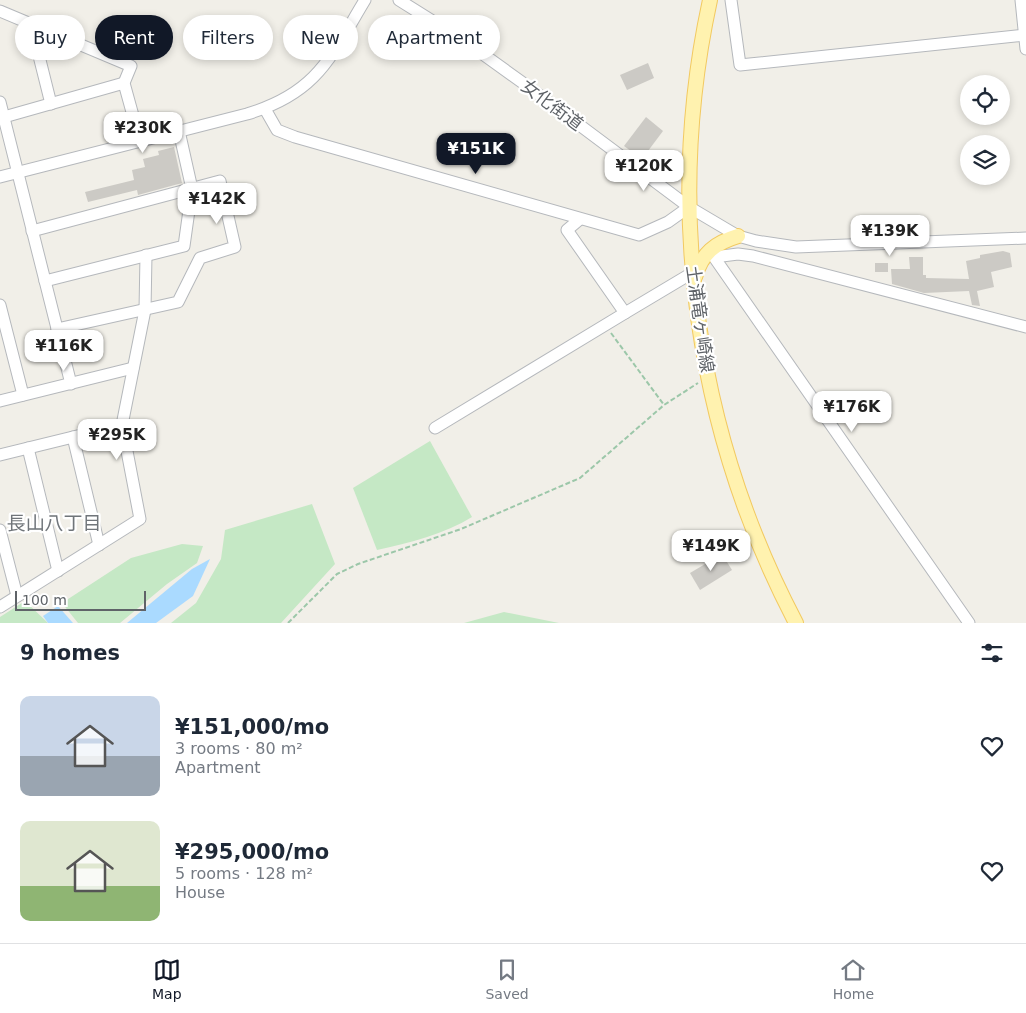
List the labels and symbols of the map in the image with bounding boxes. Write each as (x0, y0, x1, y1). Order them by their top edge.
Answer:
street label: 女化街道 (517, 75, 587, 135)
pin: ¥230K (108, 112, 178, 154)
pin: ¥151K (441, 132, 511, 175)
pin: ¥120K (609, 150, 679, 192)
pin: ¥142K (182, 182, 252, 225)
pin: ¥139K (855, 214, 925, 257)
street label: 土浦竜ヶ崎線 (683, 264, 718, 374)
pin: ¥116K (29, 330, 99, 372)
pin: ¥176K (817, 390, 887, 433)
pin: ¥295K (82, 418, 152, 461)
district label: 長山八丁目 (6, 512, 102, 534)
pin: ¥149K (676, 530, 746, 572)
scale bar (15, 588, 146, 611)

